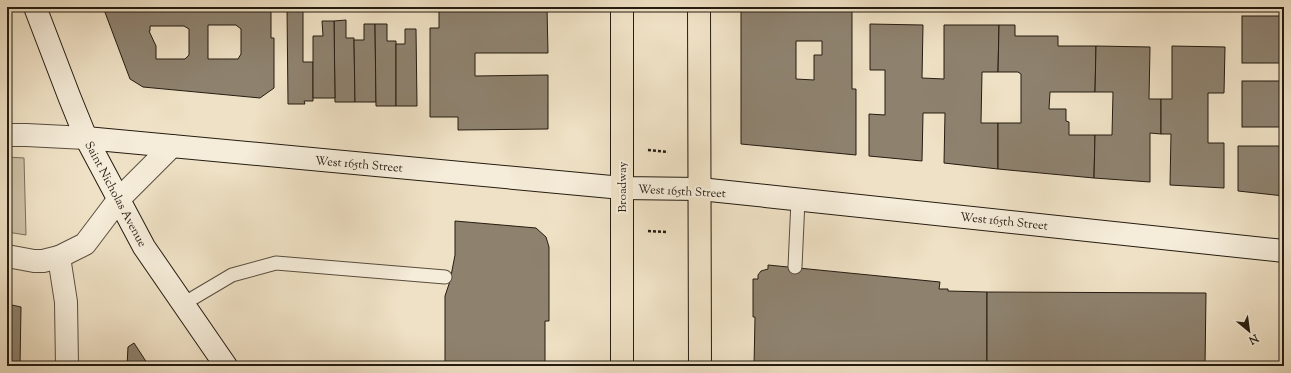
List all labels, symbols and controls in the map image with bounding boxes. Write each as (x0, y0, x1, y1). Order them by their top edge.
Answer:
street label: Saint Nicholas Avenue (80, 138, 151, 251)
street label: West 165th Street (314, 152, 404, 178)
street label: Broadway (614, 161, 632, 212)
street label: West 165th Street (638, 181, 726, 203)
street label: West 165th Street (959, 208, 1049, 236)
north arrow (1229, 311, 1269, 351)
text: N (1245, 329, 1262, 348)

